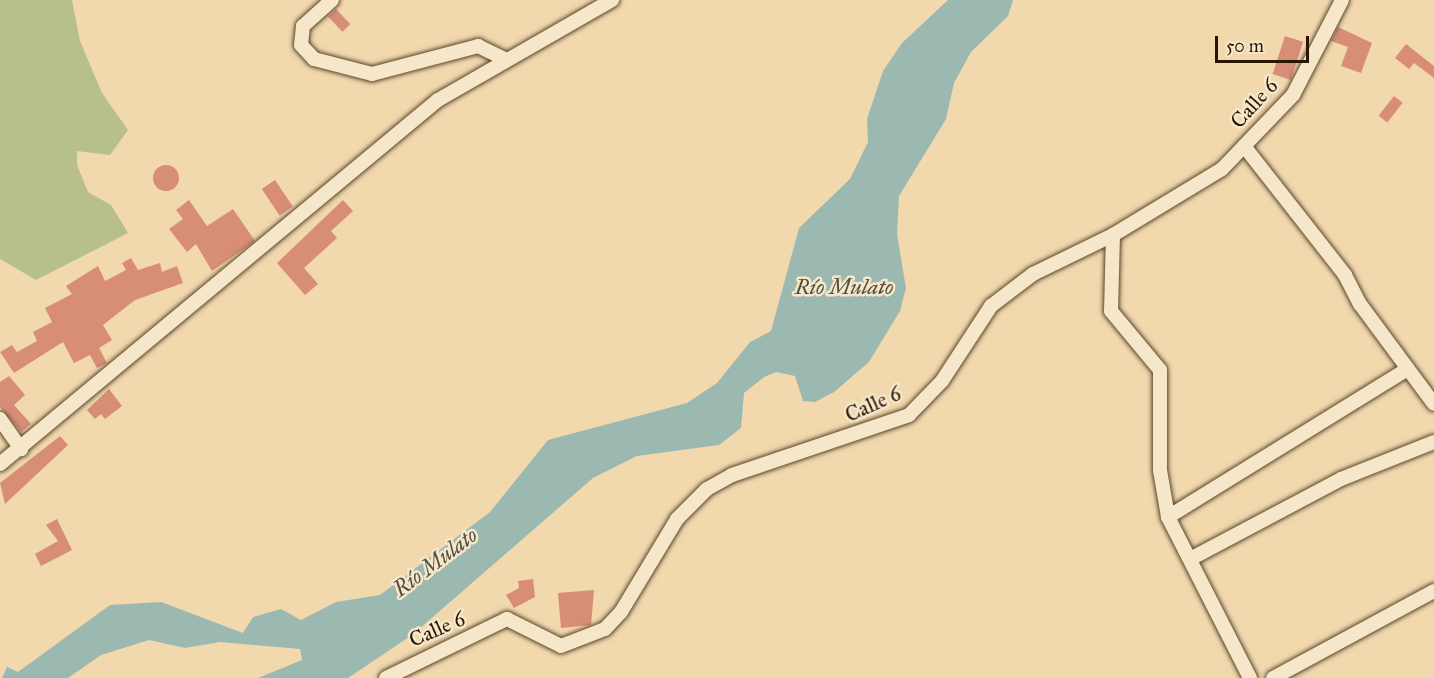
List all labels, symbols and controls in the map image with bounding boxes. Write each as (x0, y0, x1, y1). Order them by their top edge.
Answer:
scale bar (1218, 24, 1312, 62)
text: 50 m (1226, 35, 1264, 57)
street label: Calle 6 (1225, 73, 1283, 133)
water label: Río Mulato (795, 274, 893, 300)
street label: Calle 6 (841, 381, 905, 427)
water label: Río Mulato (388, 522, 482, 602)
street label: Calle 6 (405, 606, 469, 652)

